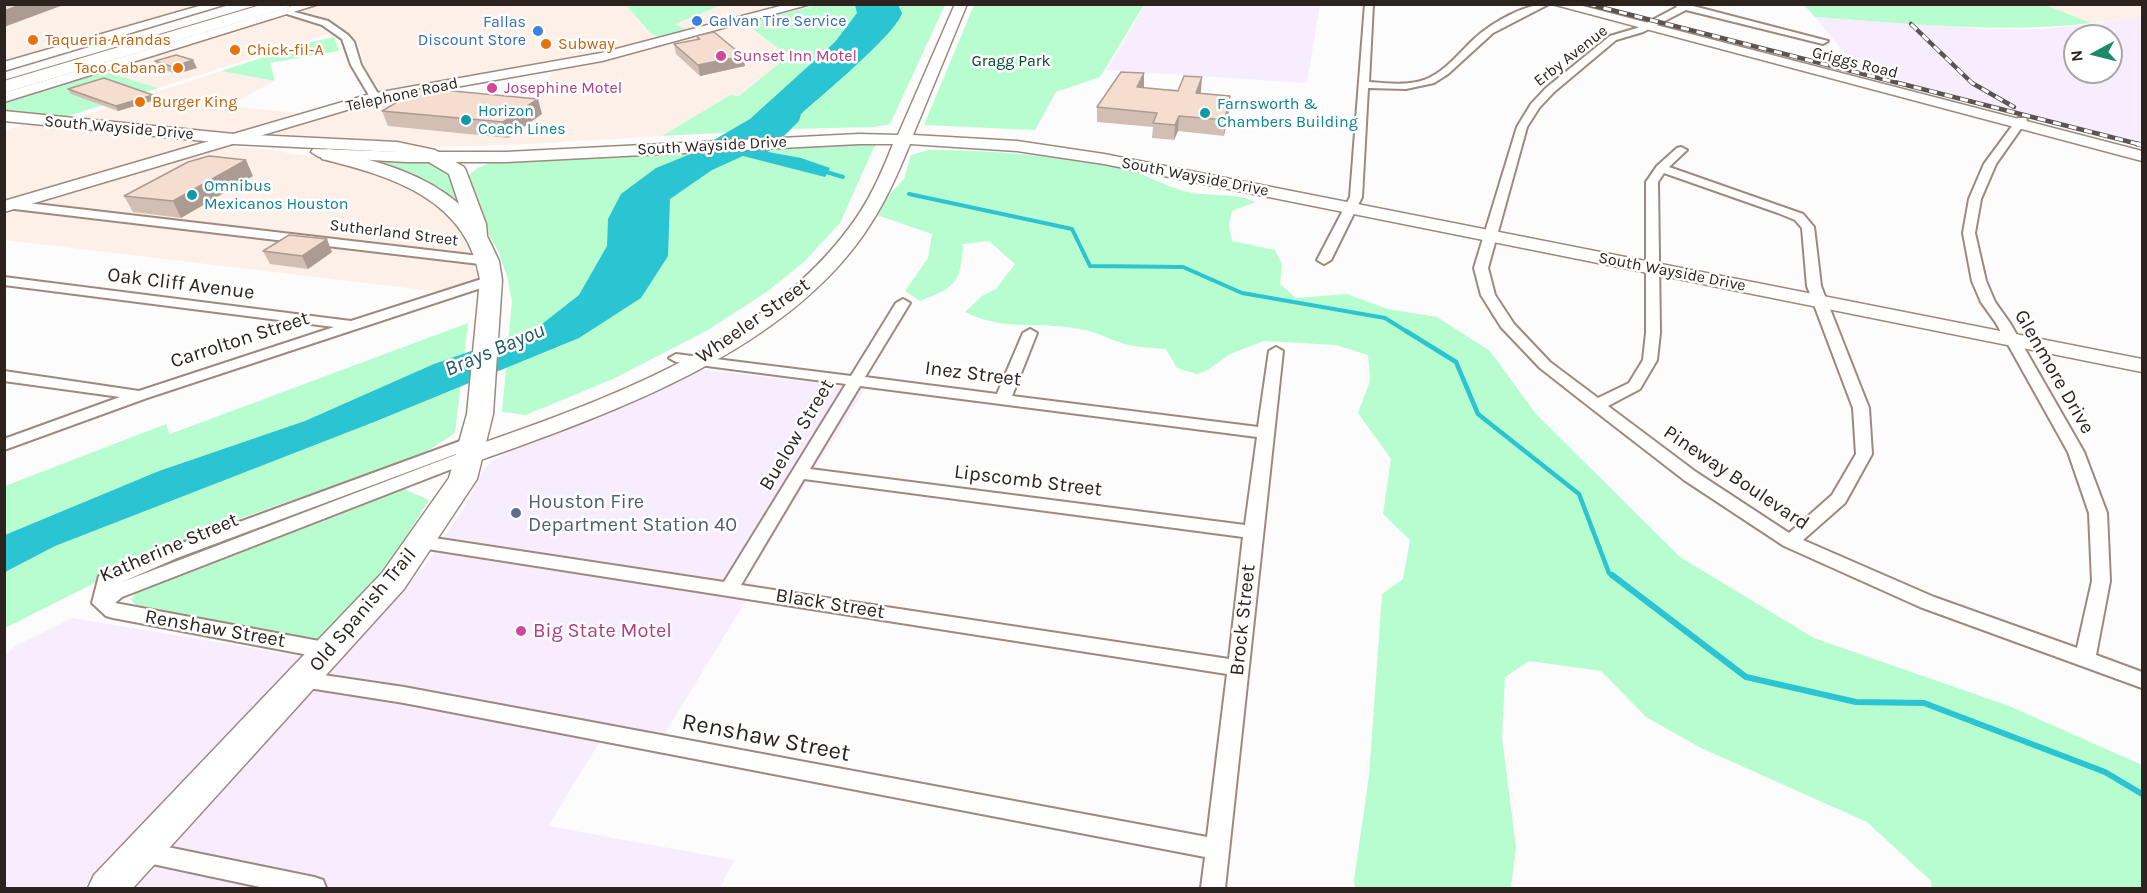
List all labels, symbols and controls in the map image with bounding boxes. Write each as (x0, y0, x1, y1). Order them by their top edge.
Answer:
place label: Galvan Tire Service (709, 11, 846, 31)
place label: Fallas Discount Store (418, 12, 526, 50)
marker: Galvan Tire Service (690, 14, 704, 28)
street label: Erby Avenue (1530, 21, 1612, 91)
marker: Fallas Discount Store (531, 24, 545, 38)
north arrow (2063, 24, 2123, 84)
place label: Taqueria Arandas (45, 30, 171, 50)
marker: Taqueria Arandas (26, 33, 40, 47)
place label: Subway (558, 34, 615, 54)
marker: Subway (539, 37, 553, 51)
place label: Chick-fil-A (247, 40, 324, 60)
marker: Chick-fil-A (228, 43, 242, 57)
street label: Griggs Road (1810, 43, 1900, 83)
place label: Sunset Inn Motel (733, 46, 857, 66)
marker: Sunset Inn Motel (714, 49, 728, 63)
text: N (2066, 49, 2087, 63)
park label: Gragg Park (971, 51, 1051, 71)
place label: Taco Cabana (74, 58, 166, 78)
marker: Taco Cabana (171, 61, 185, 75)
street label: Telephone Road (344, 74, 460, 116)
place label: Josephine Motel (504, 78, 622, 98)
marker: Josephine Motel (485, 81, 499, 95)
place label: Burger King (152, 92, 237, 112)
place label: Farnsworth & Chambers Building (1217, 94, 1358, 132)
marker: Burger King (133, 95, 147, 109)
place label: Horizon Coach Lines (478, 101, 566, 139)
marker: Farnsworth & Chambers Building (1198, 106, 1212, 120)
street label: South Wayside Drive (44, 112, 194, 144)
marker: Horizon Coach Lines (459, 113, 473, 127)
street label: South Wayside Drive (637, 132, 787, 160)
street label: South Wayside Drive (1120, 153, 1270, 201)
place label: Omnibus Mexicanos Houston (204, 176, 348, 214)
marker: Omnibus Mexicanos Houston (185, 188, 199, 202)
street label: Sutherland Street (329, 216, 459, 250)
street label: South Wayside Drive (1597, 248, 1747, 296)
street label: Oak Cliff Avenue (106, 263, 256, 305)
street label: Wheeler Street (692, 273, 814, 369)
street label: Carrolton Street (168, 306, 312, 374)
street label: Glenmore Drive (2009, 306, 2099, 438)
water label: Brays Bayou (441, 318, 549, 382)
street label: Inez Street (923, 356, 1023, 392)
street label: Buelow Street (754, 375, 840, 495)
street label: Pineway Boulevard (1659, 420, 1813, 536)
street label: Lipscomb Street (953, 460, 1103, 502)
place label: Houston Fire Department Station 40 (528, 490, 737, 537)
marker: Houston Fire Department Station 40 (509, 506, 523, 520)
street label: Katherine Street (96, 508, 242, 588)
street label: Old Spanish Trail (304, 543, 422, 677)
street label: Brock Street (1225, 563, 1261, 677)
street label: Black Street (774, 584, 886, 624)
street label: Renshaw Street (143, 605, 287, 653)
place label: Big State Motel (533, 619, 672, 643)
marker: Big State Motel (514, 624, 528, 638)
street label: Renshaw Street (679, 708, 853, 768)

